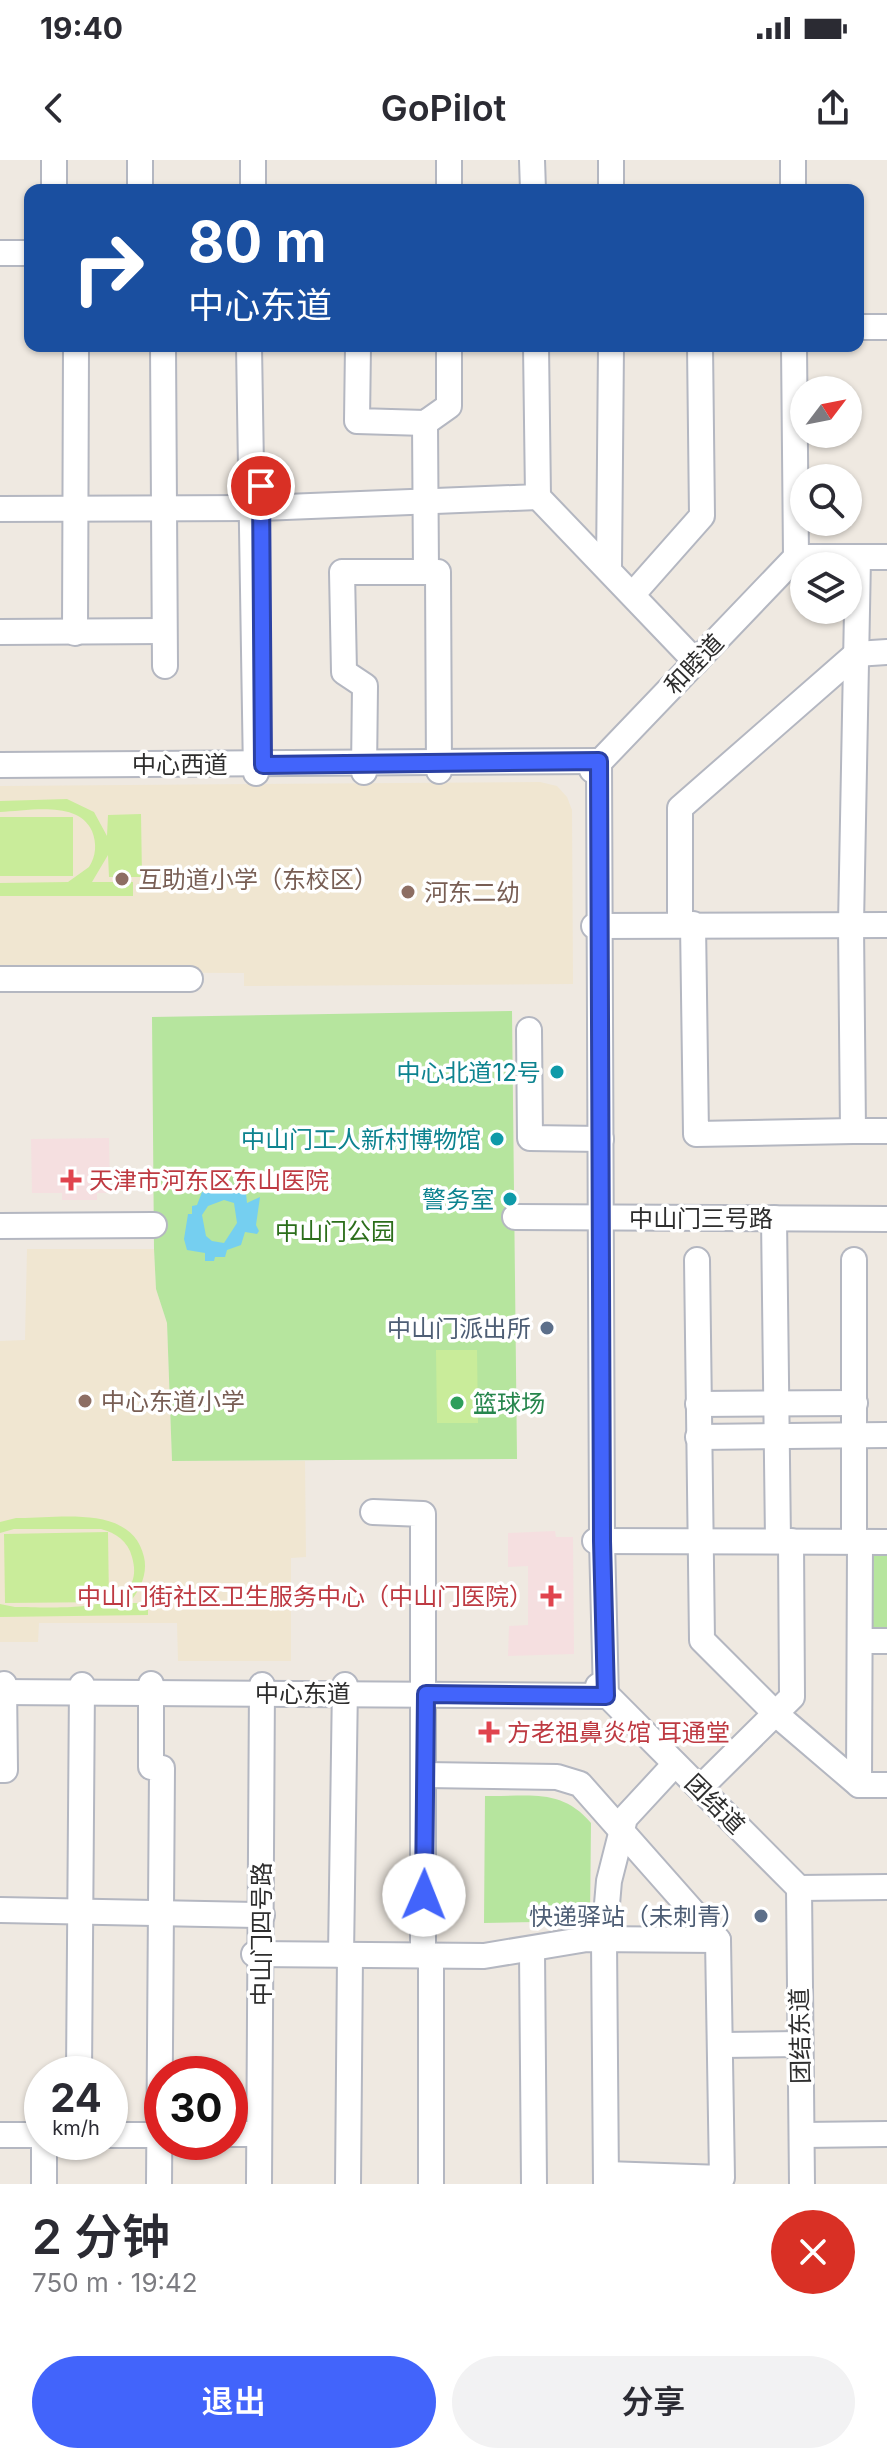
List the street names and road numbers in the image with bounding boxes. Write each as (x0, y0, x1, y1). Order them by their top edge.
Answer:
street label: 和睦道 (659, 628, 729, 700)
street label: 中心西道 (132, 750, 228, 779)
street label: 中山门三号路 (629, 1204, 773, 1233)
street label: 中心东道 (255, 1679, 351, 1708)
street label: 团结道 (679, 1768, 751, 1840)
street label: 中山门四号路 (247, 1862, 276, 2006)
street label: 团结东道 (785, 1988, 815, 2084)

